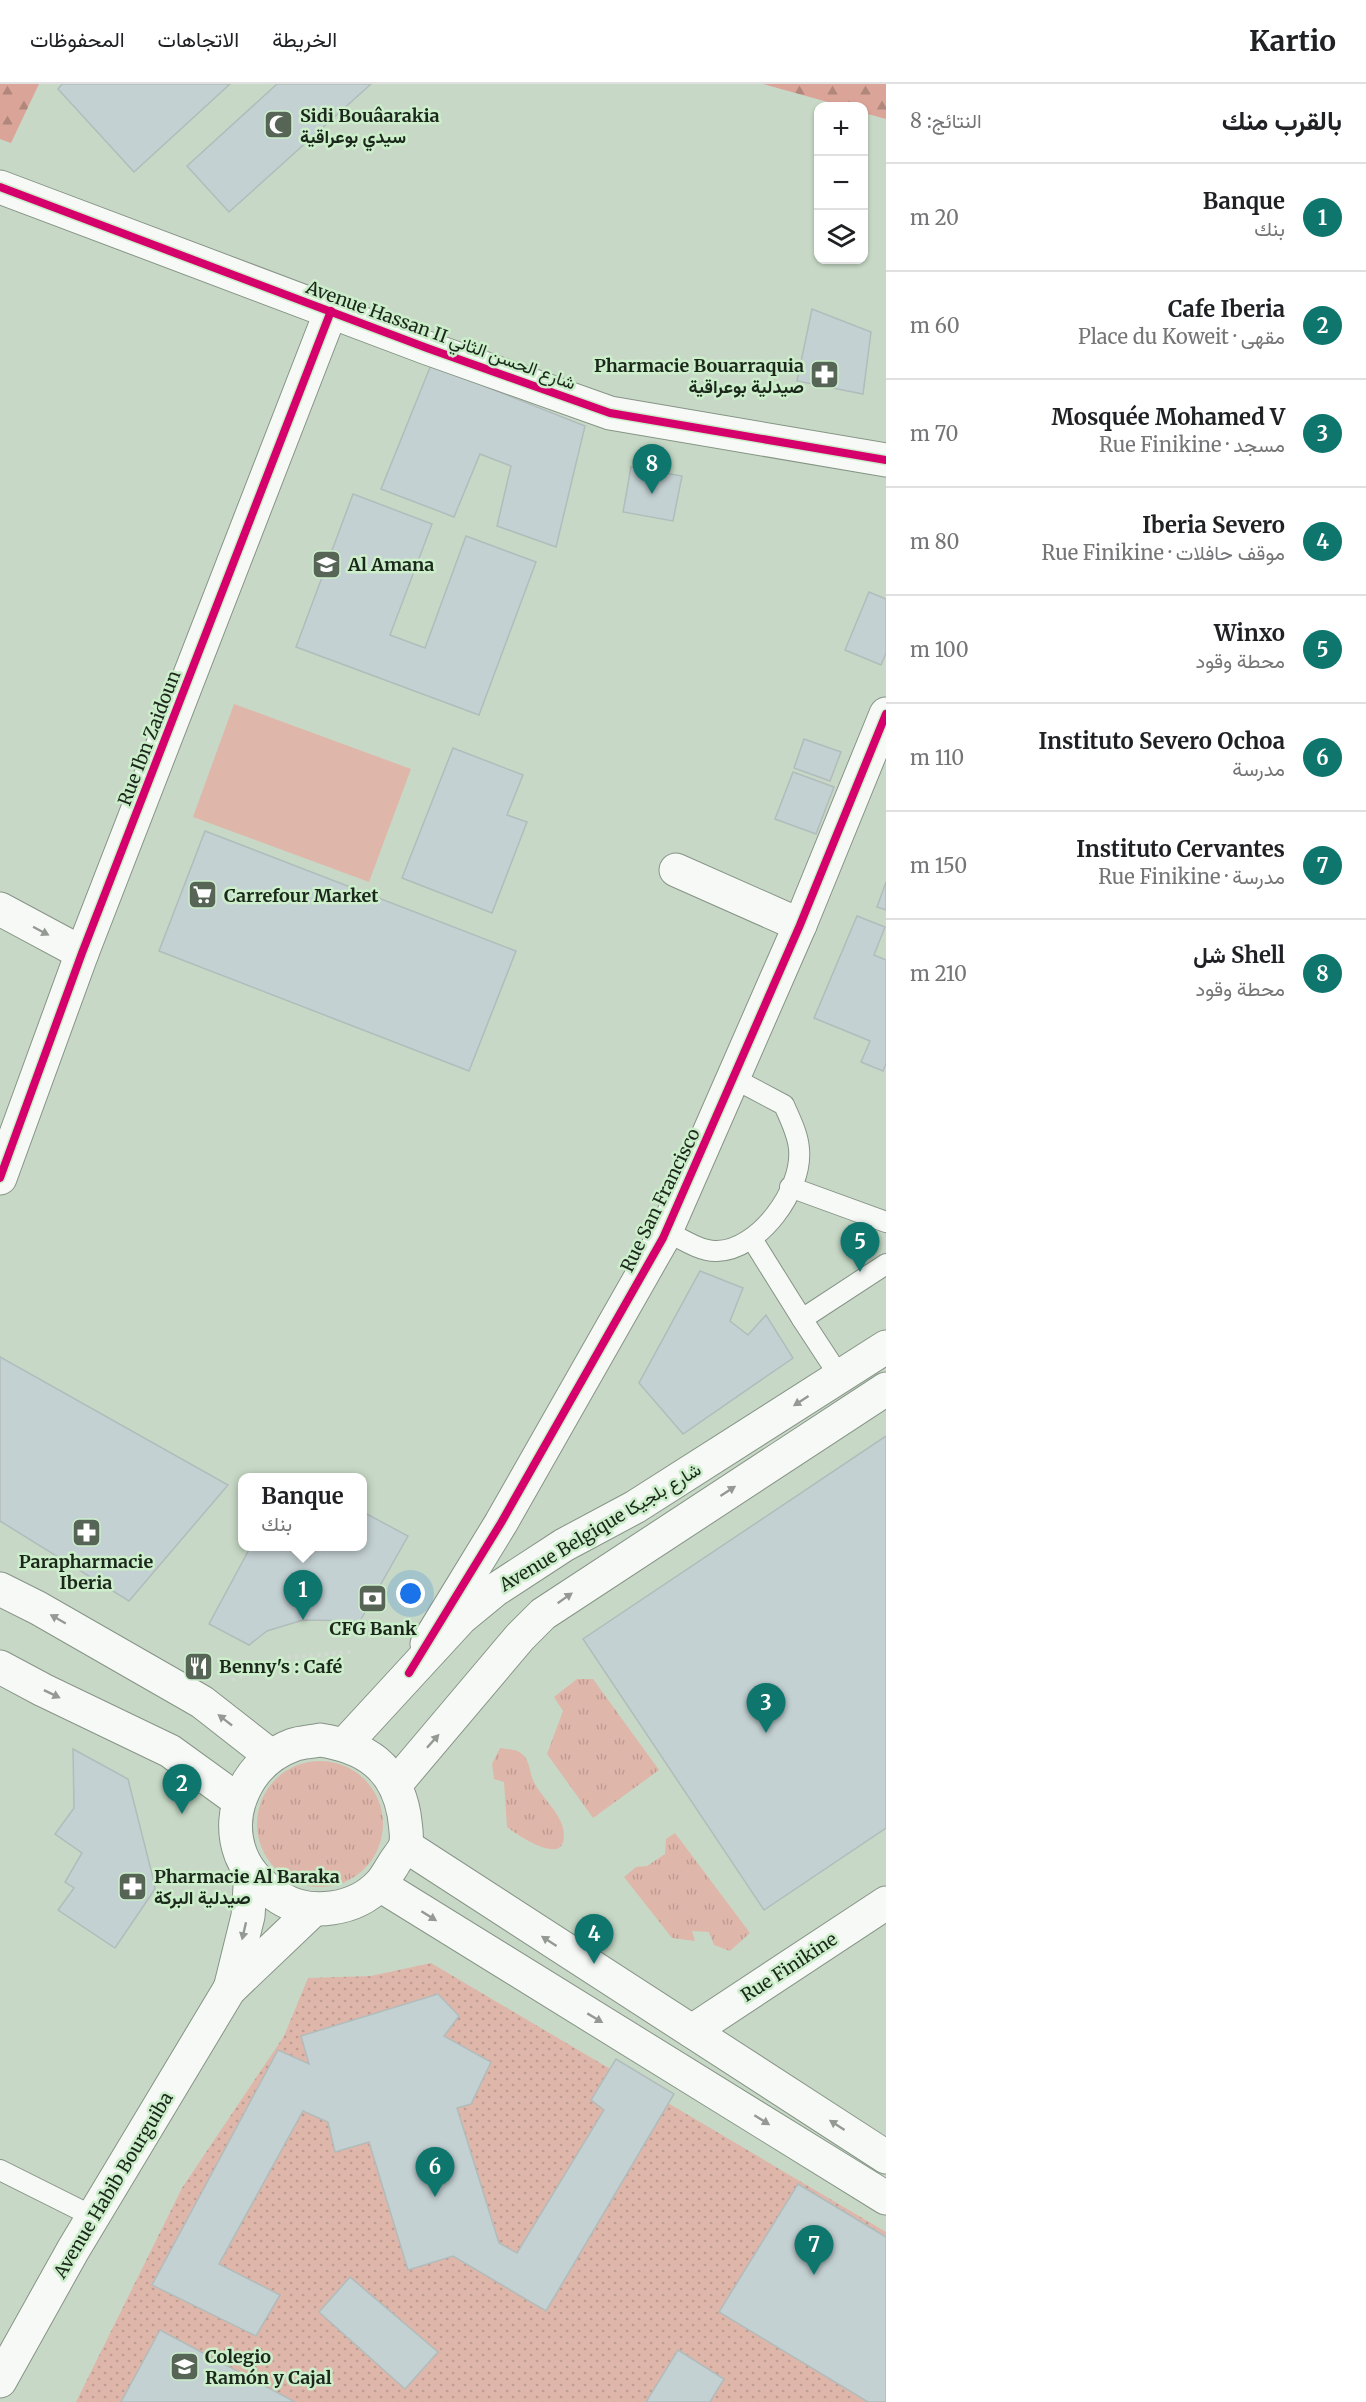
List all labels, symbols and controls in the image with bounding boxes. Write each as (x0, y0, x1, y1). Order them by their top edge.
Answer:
text: Kartio (1249, 23, 1336, 59)
text: المحفوظات (30, 26, 125, 53)
text: الاتجاهات (158, 26, 239, 53)
text: الخريطة (272, 26, 337, 53)
map controls (814, 102, 868, 264)
button: + (814, 102, 868, 156)
place label: Sidi Bouâarakia سيدي بوعراقية (300, 104, 440, 152)
text: بالقرب منك (1222, 104, 1342, 137)
text: النتائج: 8 (910, 108, 982, 133)
mosque icon: Sidi Bouâarakia سيدي بوعراقية (263, 109, 295, 141)
button: − (814, 156, 868, 210)
text: Banque (1203, 187, 1285, 215)
text: 20 m (910, 205, 959, 230)
text: 1 (1318, 205, 1327, 230)
button: layers (814, 210, 868, 264)
text: بنك (1254, 216, 1285, 241)
street label: Avenue Hassan II شارع الحسن الثاني (301, 275, 579, 398)
text: Cafe Iberia (1168, 295, 1285, 323)
text: 60 m (910, 313, 960, 338)
text: 2 (1317, 313, 1328, 338)
text: مقهى · Place du Koweit (1078, 324, 1285, 349)
place label: Pharmacie Bouarraquia صيدلية بوعراقية (594, 354, 804, 398)
pharmacy icon: Pharmacie Bouarraquia صيدلية بوعراقية (809, 359, 841, 391)
text: Mosquée Mohamed V (1052, 403, 1285, 431)
text: 70 m (910, 421, 958, 446)
text: 3 (1317, 421, 1328, 446)
text: مسجد · Rue Finikine (1099, 432, 1285, 457)
pin: 8 (632, 444, 672, 494)
text: Iberia Severo (1142, 511, 1285, 539)
text: 80 m (910, 529, 959, 554)
text: 4 (1316, 529, 1329, 554)
text: موقف حافلات · Rue Finikine (1042, 540, 1285, 565)
school or university icon: Al Amana (311, 548, 343, 580)
place label: Al Amana (347, 553, 434, 576)
text: Winxo (1214, 619, 1285, 647)
text: 100 m (910, 637, 969, 662)
text: 5 (1317, 637, 1328, 662)
text: محطة وقود (1196, 648, 1285, 673)
street label: Rue Ibn Zaidoun (113, 667, 185, 809)
text: Instituto Severo Ochoa (1039, 727, 1285, 755)
text: 110 m (910, 745, 964, 770)
text: 6 (1316, 745, 1329, 770)
text: مدرسة (1232, 756, 1285, 781)
text: Instituto Cervantes (1076, 835, 1285, 863)
text: 150 m (910, 853, 967, 878)
text: 7 (1317, 853, 1329, 878)
text: مدرسة · Rue Finikine (1098, 864, 1285, 889)
supermarket icon: Carrefour Market (187, 879, 219, 911)
place label: Carrefour Market (224, 884, 379, 907)
one-way arrow (33, 926, 50, 936)
text: Shell شل (1193, 941, 1285, 969)
text: 210 m (910, 961, 967, 986)
text: 8 (1316, 961, 1329, 986)
text: محطة وقود (1196, 976, 1285, 1001)
street label: Rue San Francisco (615, 1124, 705, 1276)
pin: 5 (840, 1222, 880, 1272)
one-way arrow (793, 1396, 809, 1407)
street label: Avenue Belgique شارع بلجيكا (494, 1458, 706, 1598)
popup (238, 1473, 367, 1551)
text: Banque (261, 1482, 344, 1510)
one-way arrow (720, 1486, 736, 1497)
text: بنك (261, 1511, 292, 1536)
pharmacy icon: Parapharmacie Iberia (70, 1516, 102, 1548)
place label: Parapharmacie Iberia (19, 1550, 153, 1594)
pin: 1 (284, 1570, 322, 1620)
your location (396, 1579, 425, 1608)
bank icon: CFG Bank (357, 1583, 389, 1615)
one-way arrow (557, 1593, 573, 1604)
one-way arrow (49, 1614, 66, 1624)
place label: CFG Bank (329, 1617, 417, 1640)
restaurant icon: Benny's : Café (182, 1650, 214, 1682)
place label: Benny's : Café (219, 1655, 343, 1678)
pin: 3 (746, 1684, 786, 1733)
one-way arrow (43, 1690, 60, 1699)
one-way arrow (217, 1714, 233, 1727)
one-way arrow (426, 1734, 439, 1749)
pin: 2 (162, 1764, 201, 1814)
place label: Pharmacie Al Baraka صيدلية البركة (154, 1865, 340, 1909)
pharmacy icon: Pharmacie Al Baraka صيدلية البركة (117, 1870, 149, 1902)
one-way arrow (421, 1910, 437, 1921)
pin: 4 (574, 1914, 614, 1964)
one-way arrow (239, 1922, 249, 1940)
street label: Rue Finikine (737, 1927, 841, 2007)
one-way arrow (540, 1935, 557, 1946)
one-way arrow (587, 2012, 603, 2023)
street label: Avenue Habib Bourguiba (48, 2087, 178, 2283)
one-way arrow (753, 2114, 770, 2125)
one-way arrow (829, 2120, 845, 2131)
pin: 6 (416, 2148, 454, 2197)
pin: 7 (794, 2226, 834, 2275)
place label: Colegio Ramón y Cajal (205, 2345, 332, 2389)
school or university icon: Colegio Ramón y Cajal (168, 2350, 200, 2382)

